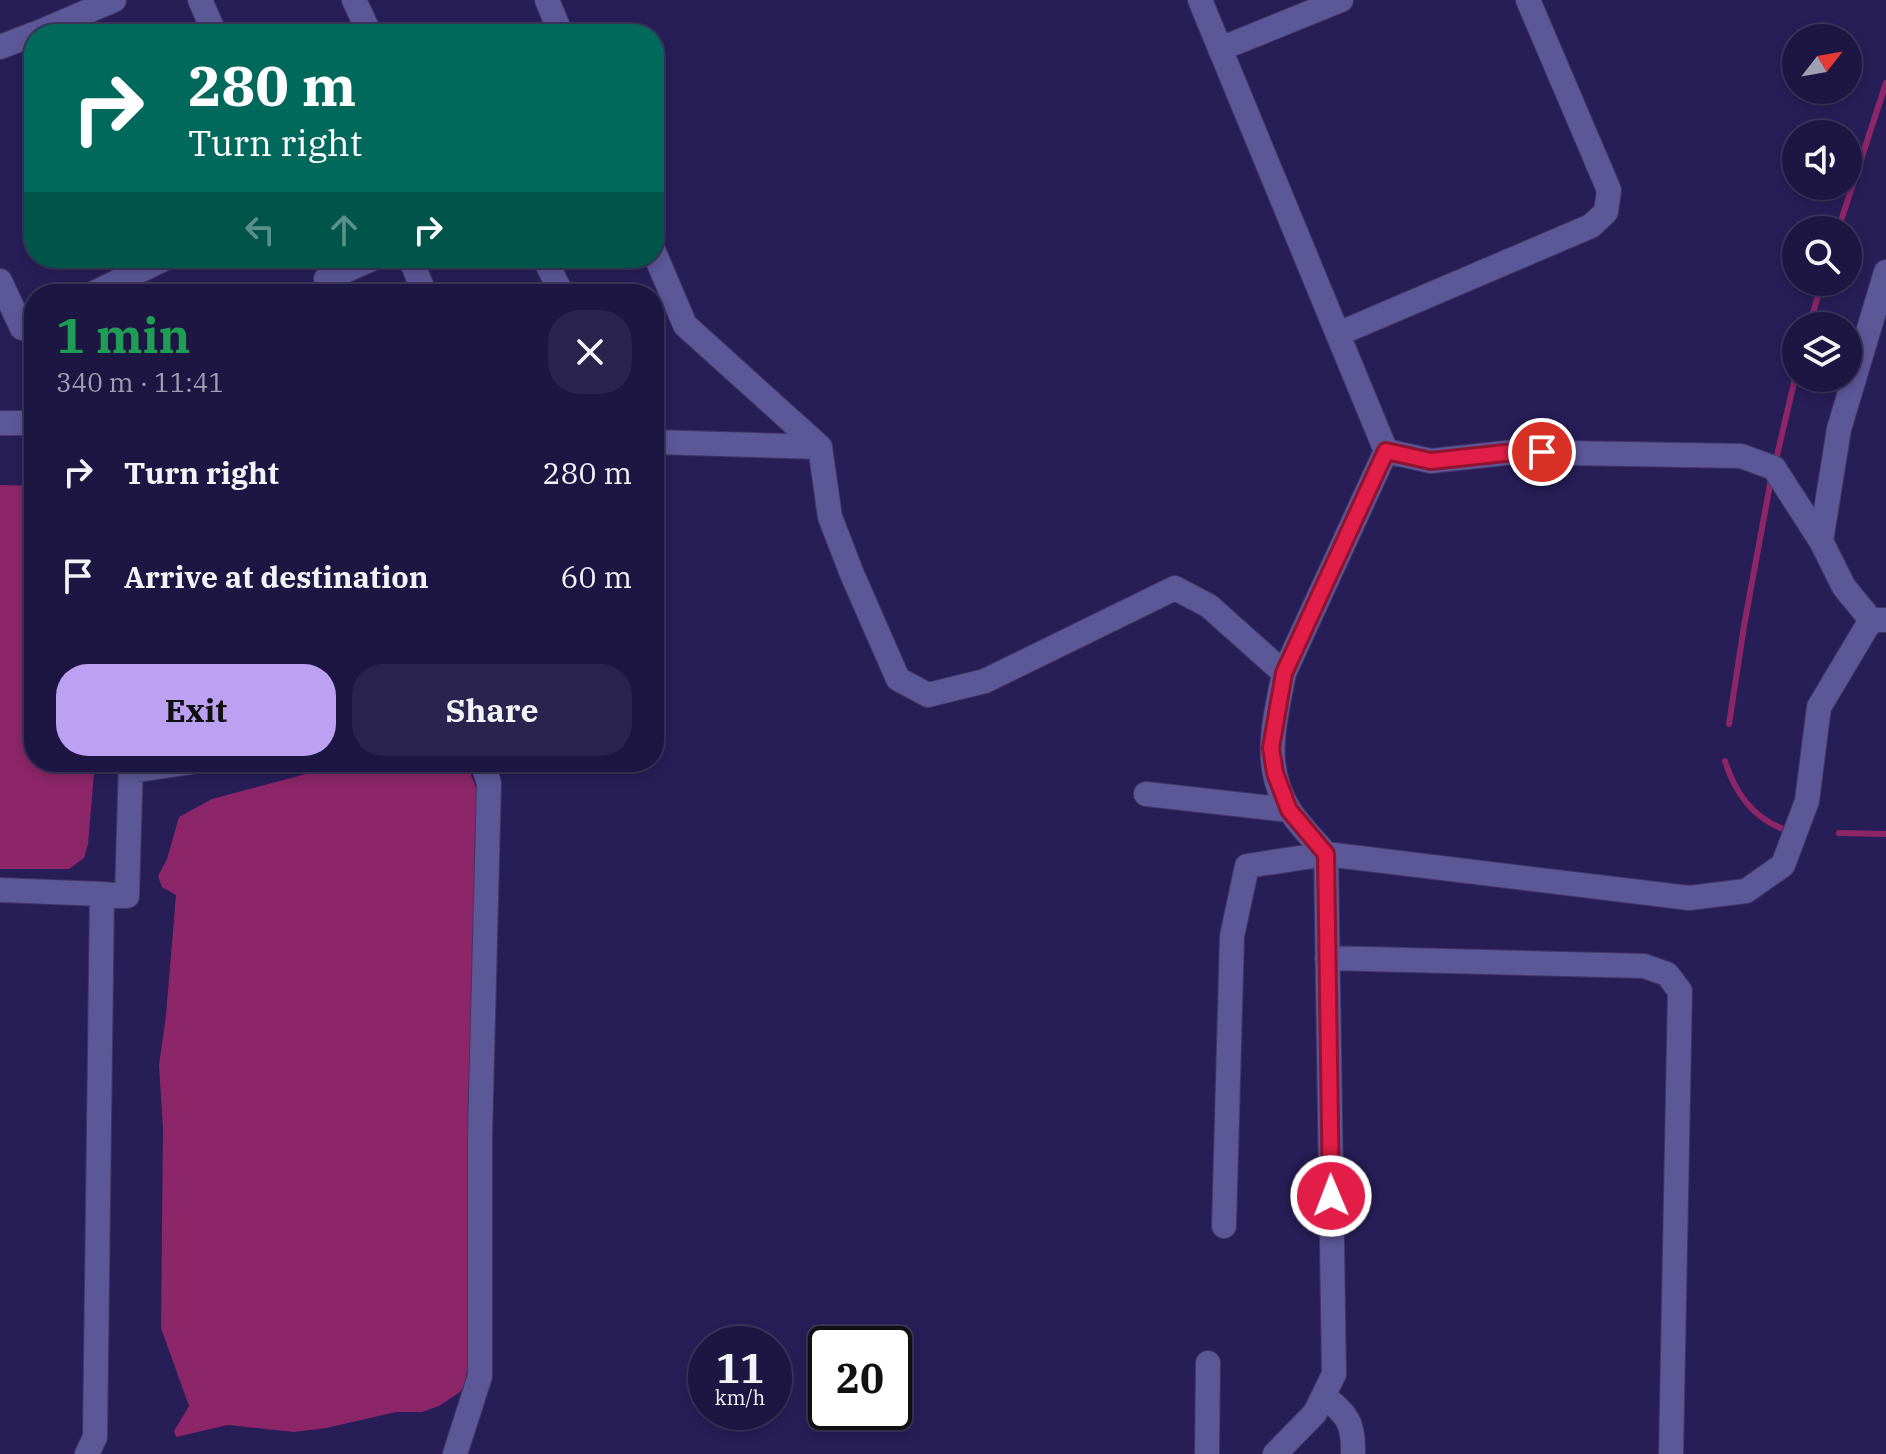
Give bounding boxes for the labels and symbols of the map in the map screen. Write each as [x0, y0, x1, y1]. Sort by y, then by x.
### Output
north arrow [1782, 24, 1862, 104]
pin [1508, 418, 1576, 486]
position arrow [1289, 1154, 1373, 1238]
speed limit sign: 20 [808, 1326, 912, 1430]

